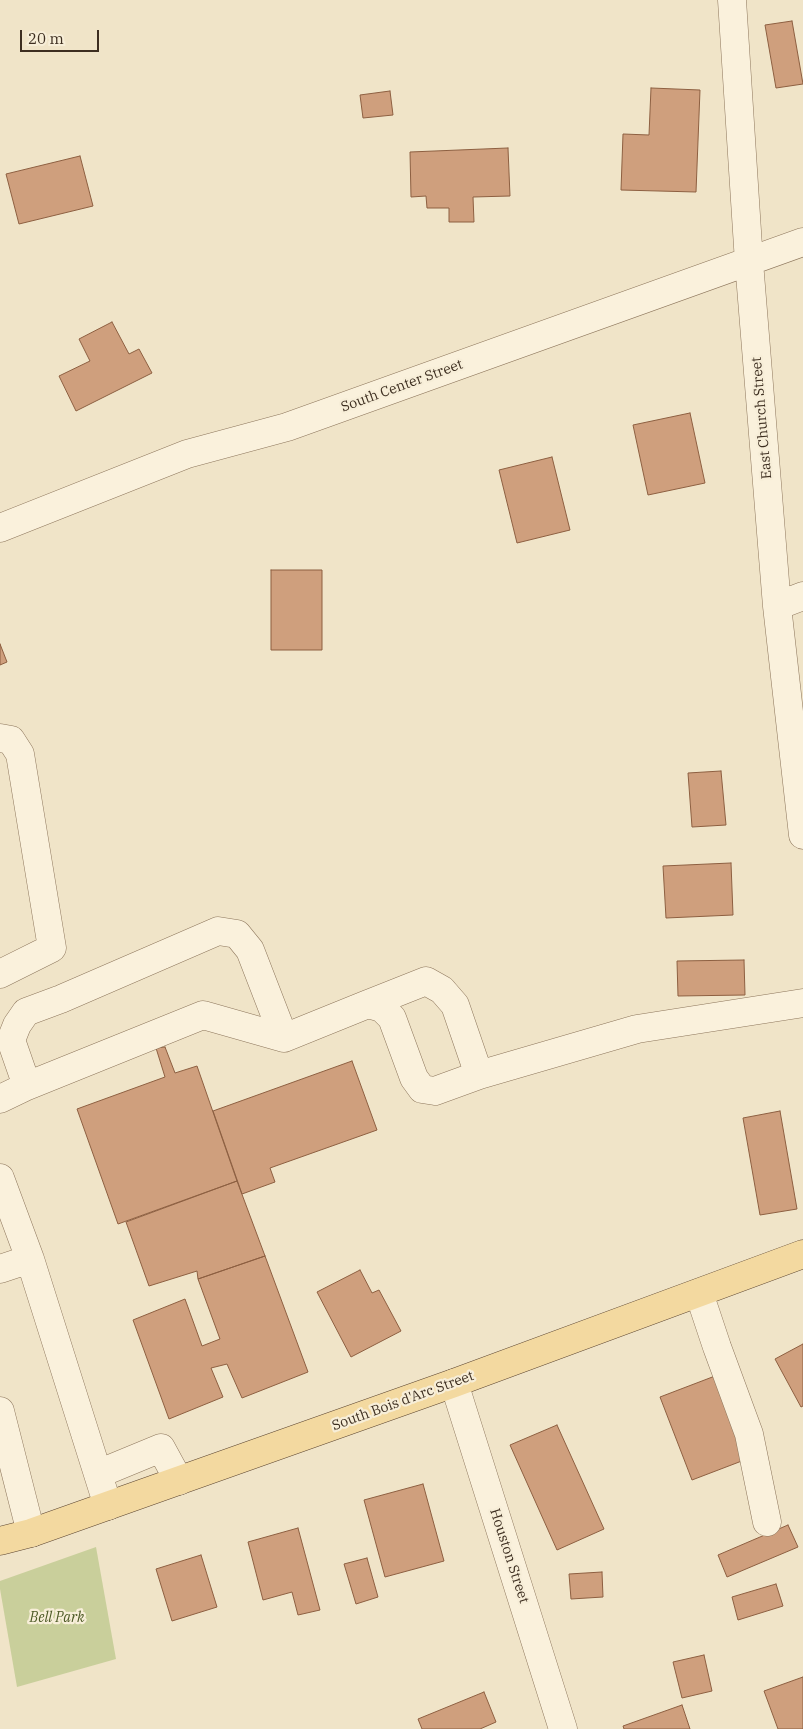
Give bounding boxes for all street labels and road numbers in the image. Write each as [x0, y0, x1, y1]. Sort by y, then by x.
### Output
street label: South Center Street [339, 356, 465, 416]
street label: East Church Street [748, 356, 776, 480]
street label: South Bois d'Arc Street [330, 1368, 476, 1434]
street label: Houston Street [486, 1506, 532, 1606]

